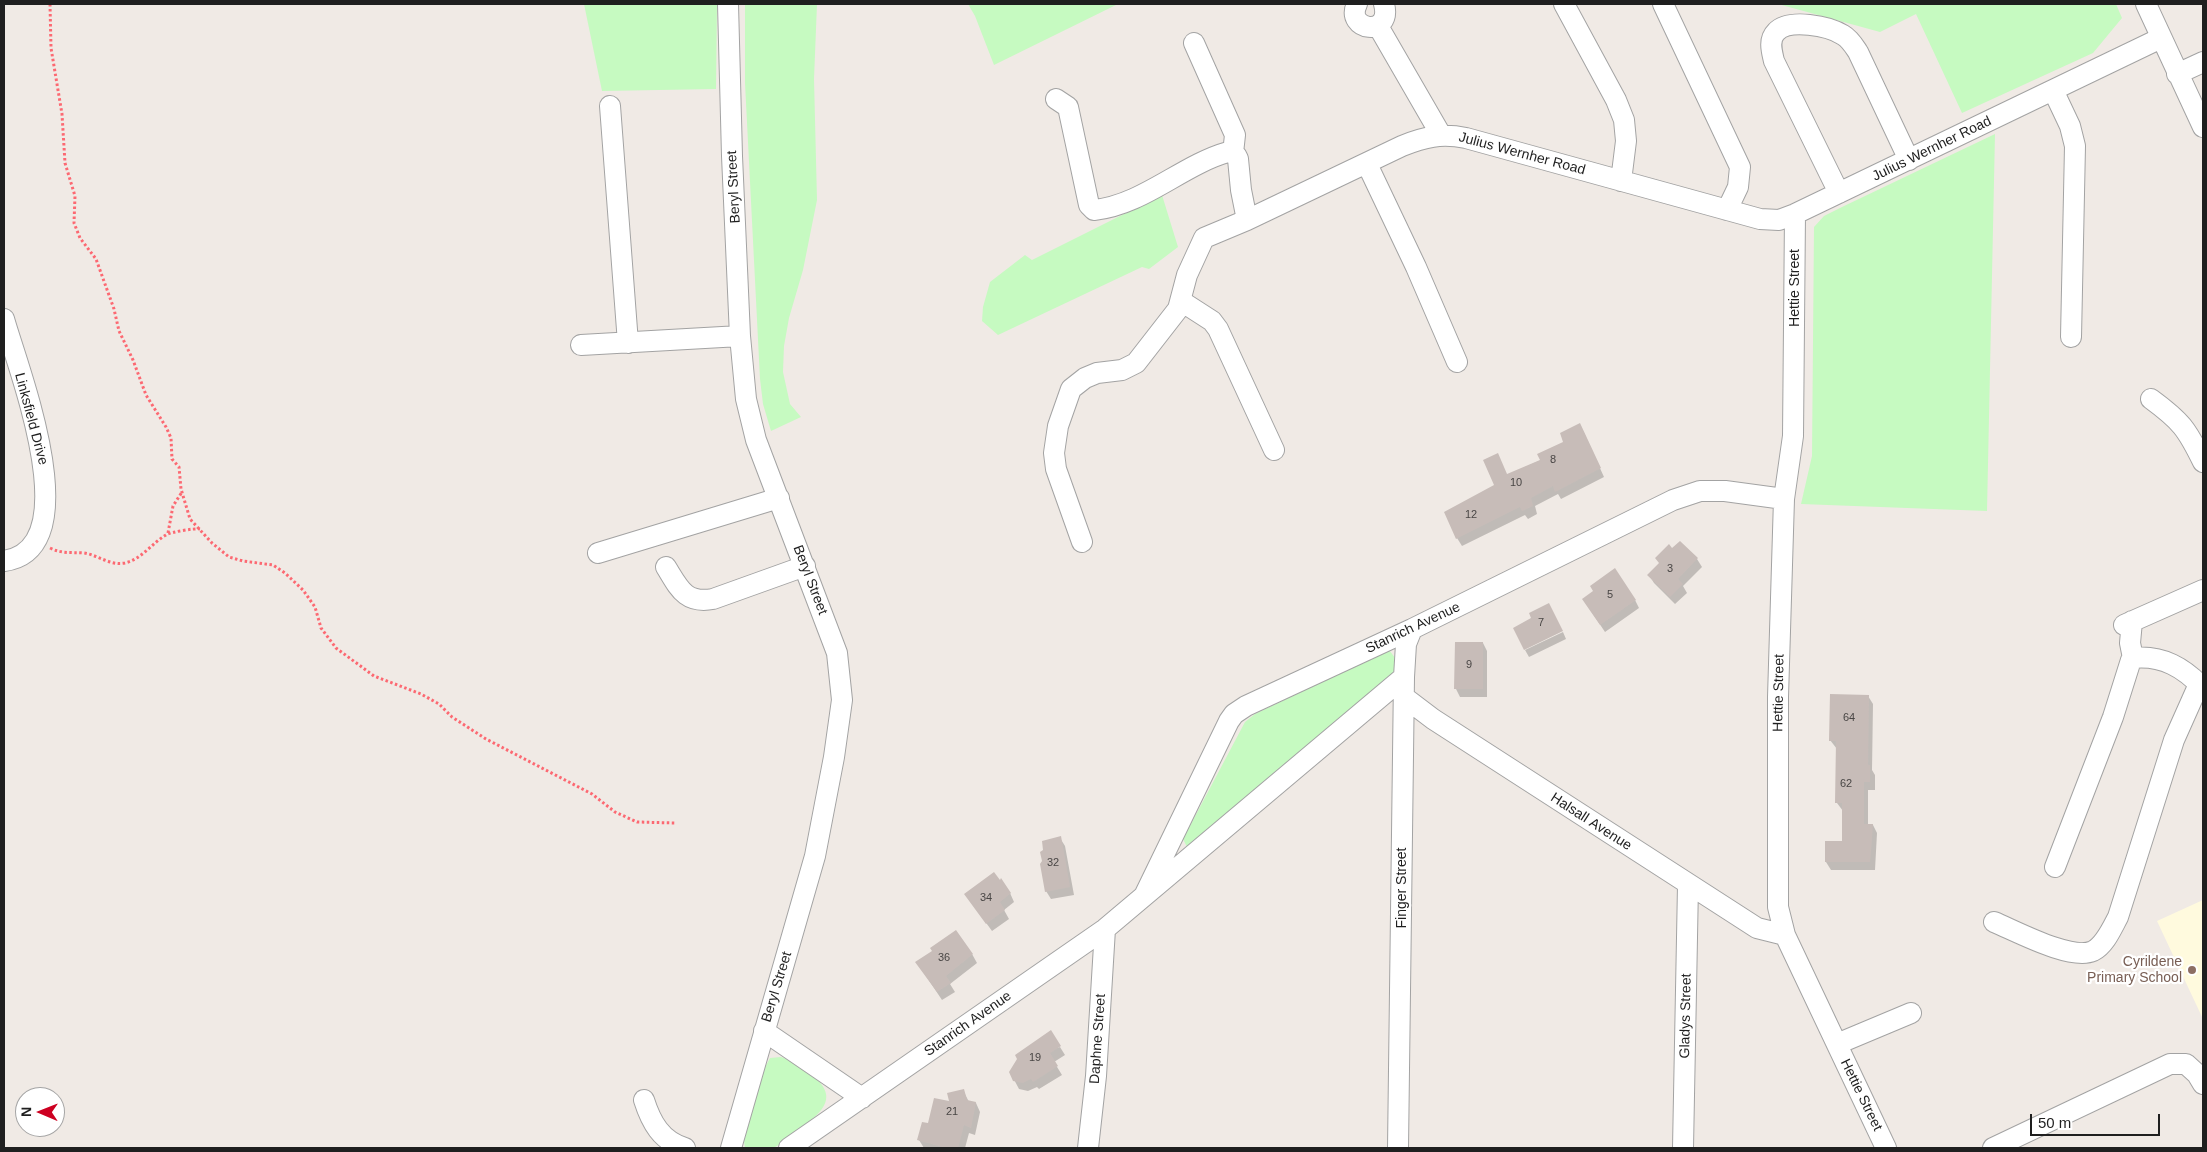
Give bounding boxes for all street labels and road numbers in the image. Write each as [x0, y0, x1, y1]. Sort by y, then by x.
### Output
street label: Julius Wernher Road [1870, 113, 1994, 185]
street label: Julius Wernher Road [1457, 129, 1587, 179]
street label: Beryl Street [724, 150, 744, 224]
street label: Hettie Street [1787, 249, 1803, 327]
street label: Linksfield Drive [11, 371, 51, 467]
street label: Beryl Street [789, 543, 831, 617]
street label: Stanrich Avenue [1363, 599, 1463, 657]
street label: Hettie Street [1770, 654, 1788, 732]
street label: Halsall Avenue [1547, 790, 1635, 854]
street label: Finger Street [1394, 848, 1410, 928]
street label: Beryl Street [758, 950, 796, 1024]
street label: Gladys Street [1677, 973, 1695, 1059]
street label: Stanrich Avenue [921, 988, 1015, 1060]
street label: Daphne Street [1086, 993, 1110, 1085]
street label: Hettie Street [1836, 1056, 1886, 1134]

